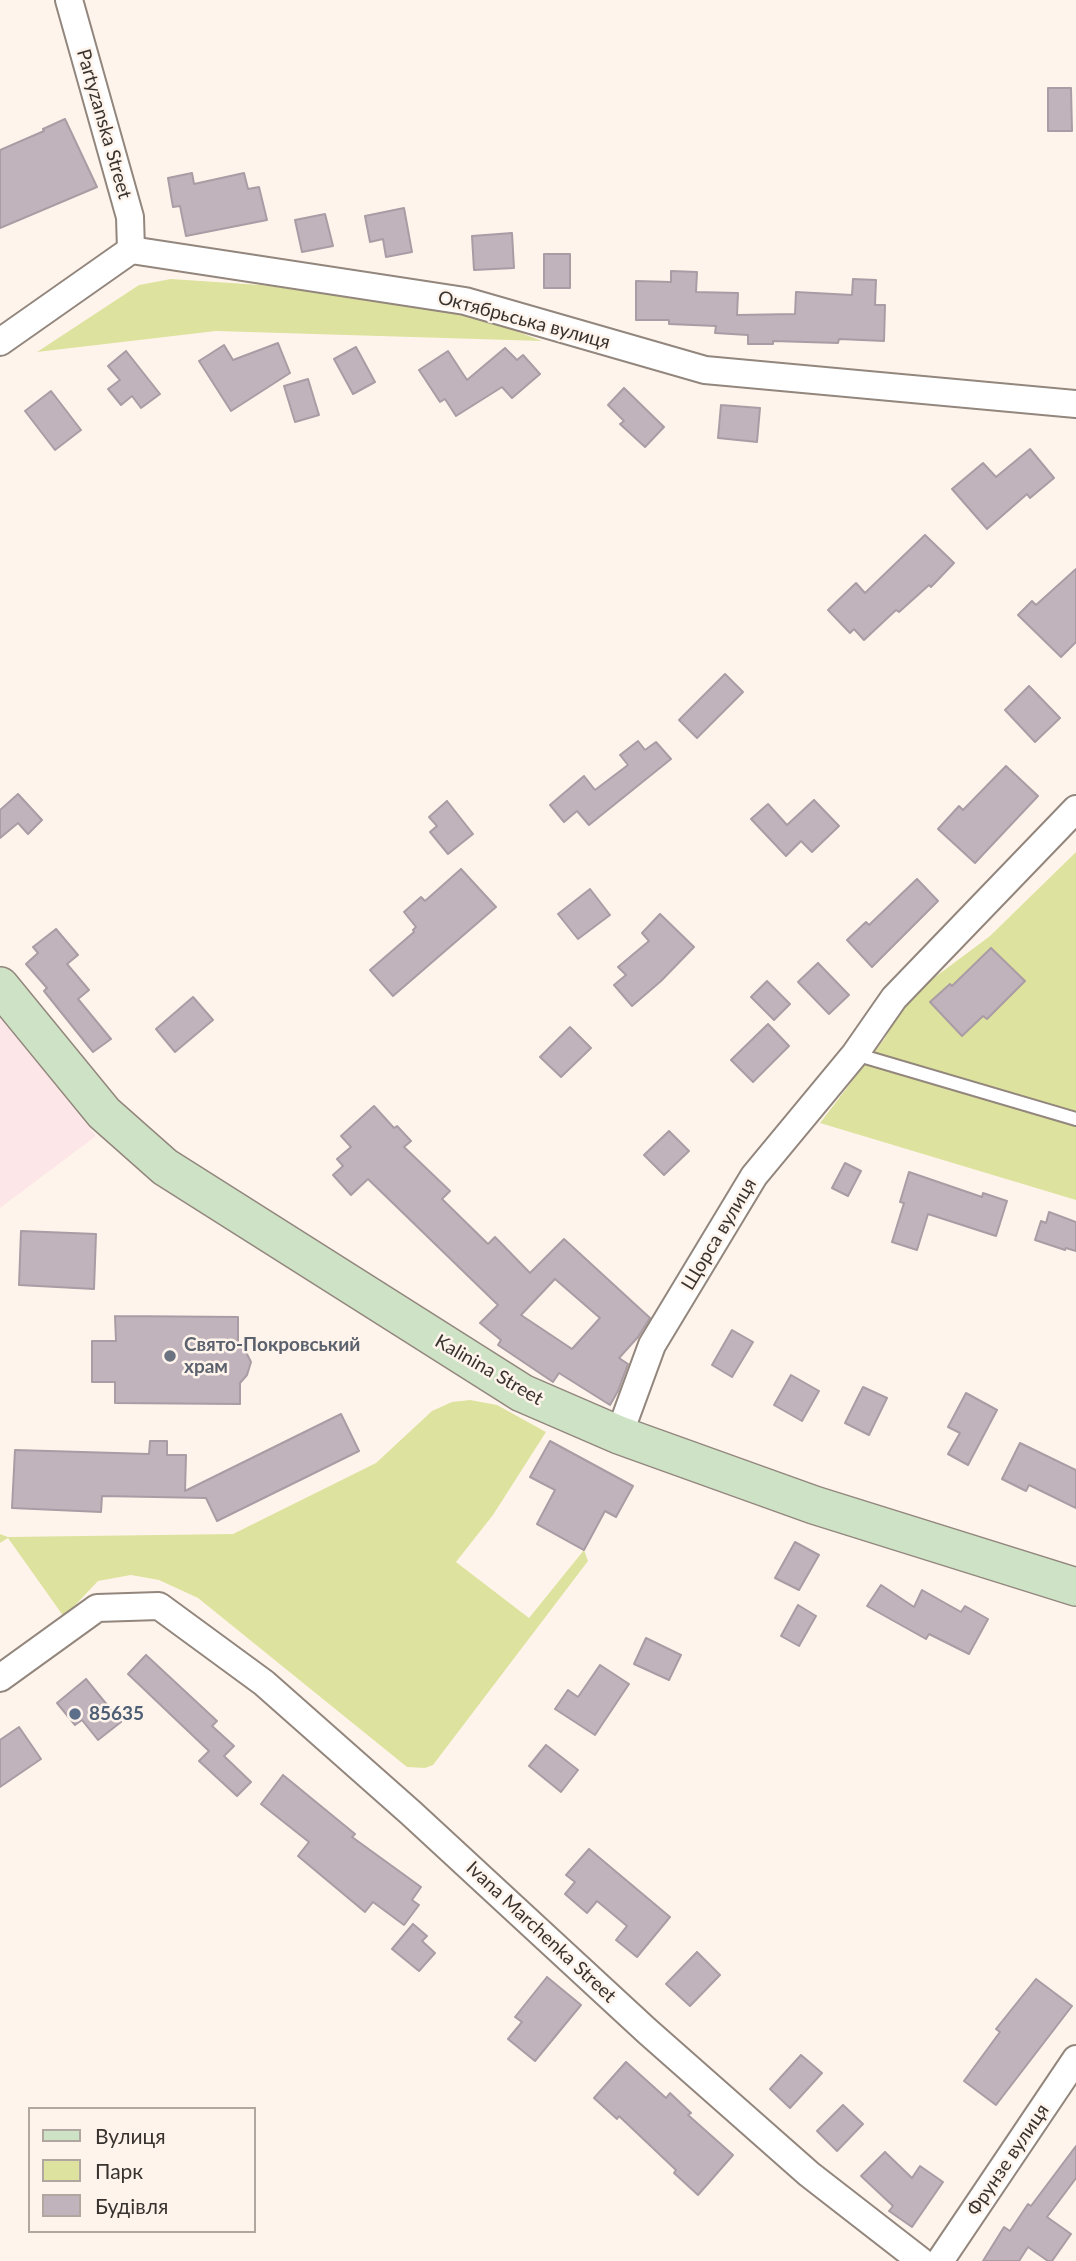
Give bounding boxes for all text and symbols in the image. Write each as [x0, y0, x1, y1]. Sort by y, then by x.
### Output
street label: Partyzanska Street [72, 46, 136, 202]
street label: Октябрьська вулиця [435, 286, 613, 354]
street label: Щорса вулиця [677, 1174, 761, 1294]
street label: Kalinina Street [431, 1330, 547, 1410]
place label: Свято-Покровський храм [184, 1334, 360, 1378]
marker: Свято-Покровський храм [162, 1348, 178, 1364]
place label: 85635 [89, 1703, 144, 1725]
marker: 85635 [67, 1706, 83, 1722]
street label: Ivana Marchenka Street [461, 1857, 621, 2007]
street label: Фрунзе вулиця [962, 2100, 1054, 2220]
legend [28, 2107, 256, 2233]
text: Вулиця [95, 2123, 166, 2148]
text: Парк [95, 2158, 143, 2183]
text: Будівля [95, 2193, 168, 2218]

